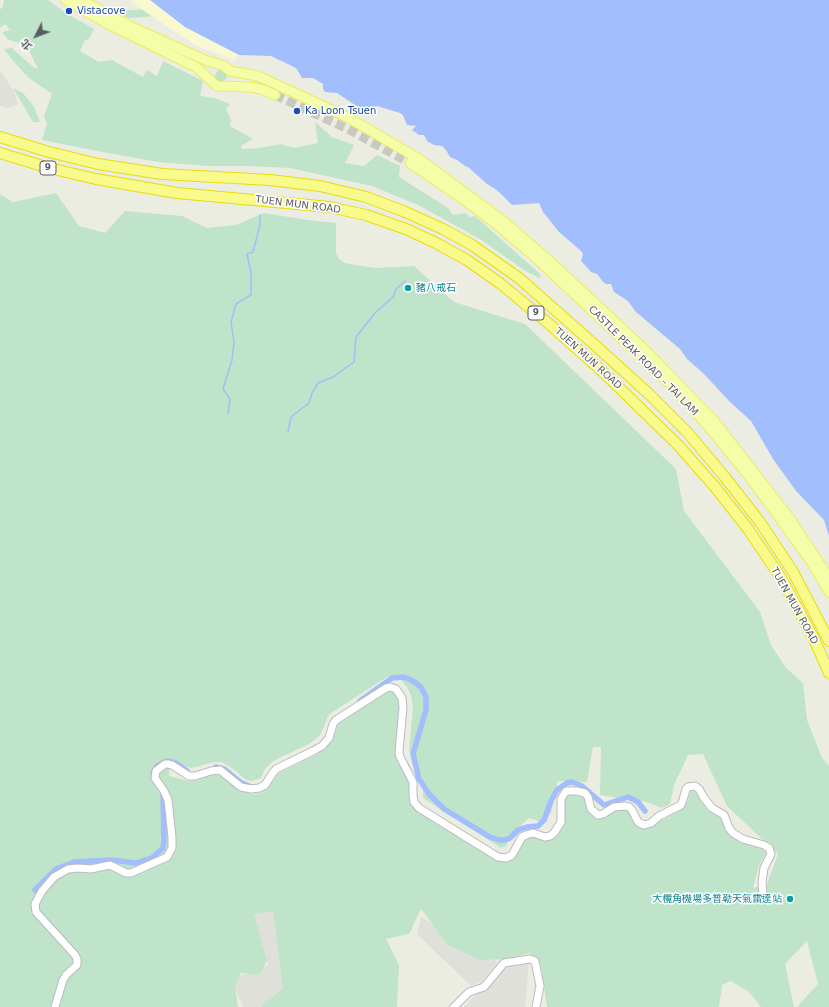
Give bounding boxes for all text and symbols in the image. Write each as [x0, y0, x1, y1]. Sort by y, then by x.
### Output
place label: Vistacove [77, 5, 125, 17]
marker: Vistacove [64, 6, 74, 16]
north arrow [16, 16, 56, 56]
text: 北 [18, 36, 35, 53]
place label: Ka Loon Tsuen [305, 105, 376, 117]
marker: Ka Loon Tsuen [292, 106, 302, 116]
road number: 9 [40, 161, 56, 175]
street label: TUEN MUN ROAD [254, 194, 342, 216]
place label: 豬八戒石 [416, 282, 456, 294]
marker: 豬八戒石 [403, 283, 413, 293]
street label: CASTLE PEAK ROAD – TAI LAM [586, 304, 700, 418]
road number: 9 [528, 306, 544, 320]
street label: TUEN MUN ROAD [552, 326, 624, 392]
street label: TUEN MUN ROAD [768, 565, 820, 647]
place label: 大欖角機場多普勒天氣雷達站 [652, 893, 782, 905]
marker: 大欖角機場多普勒天氣雷達站 [785, 894, 795, 904]

